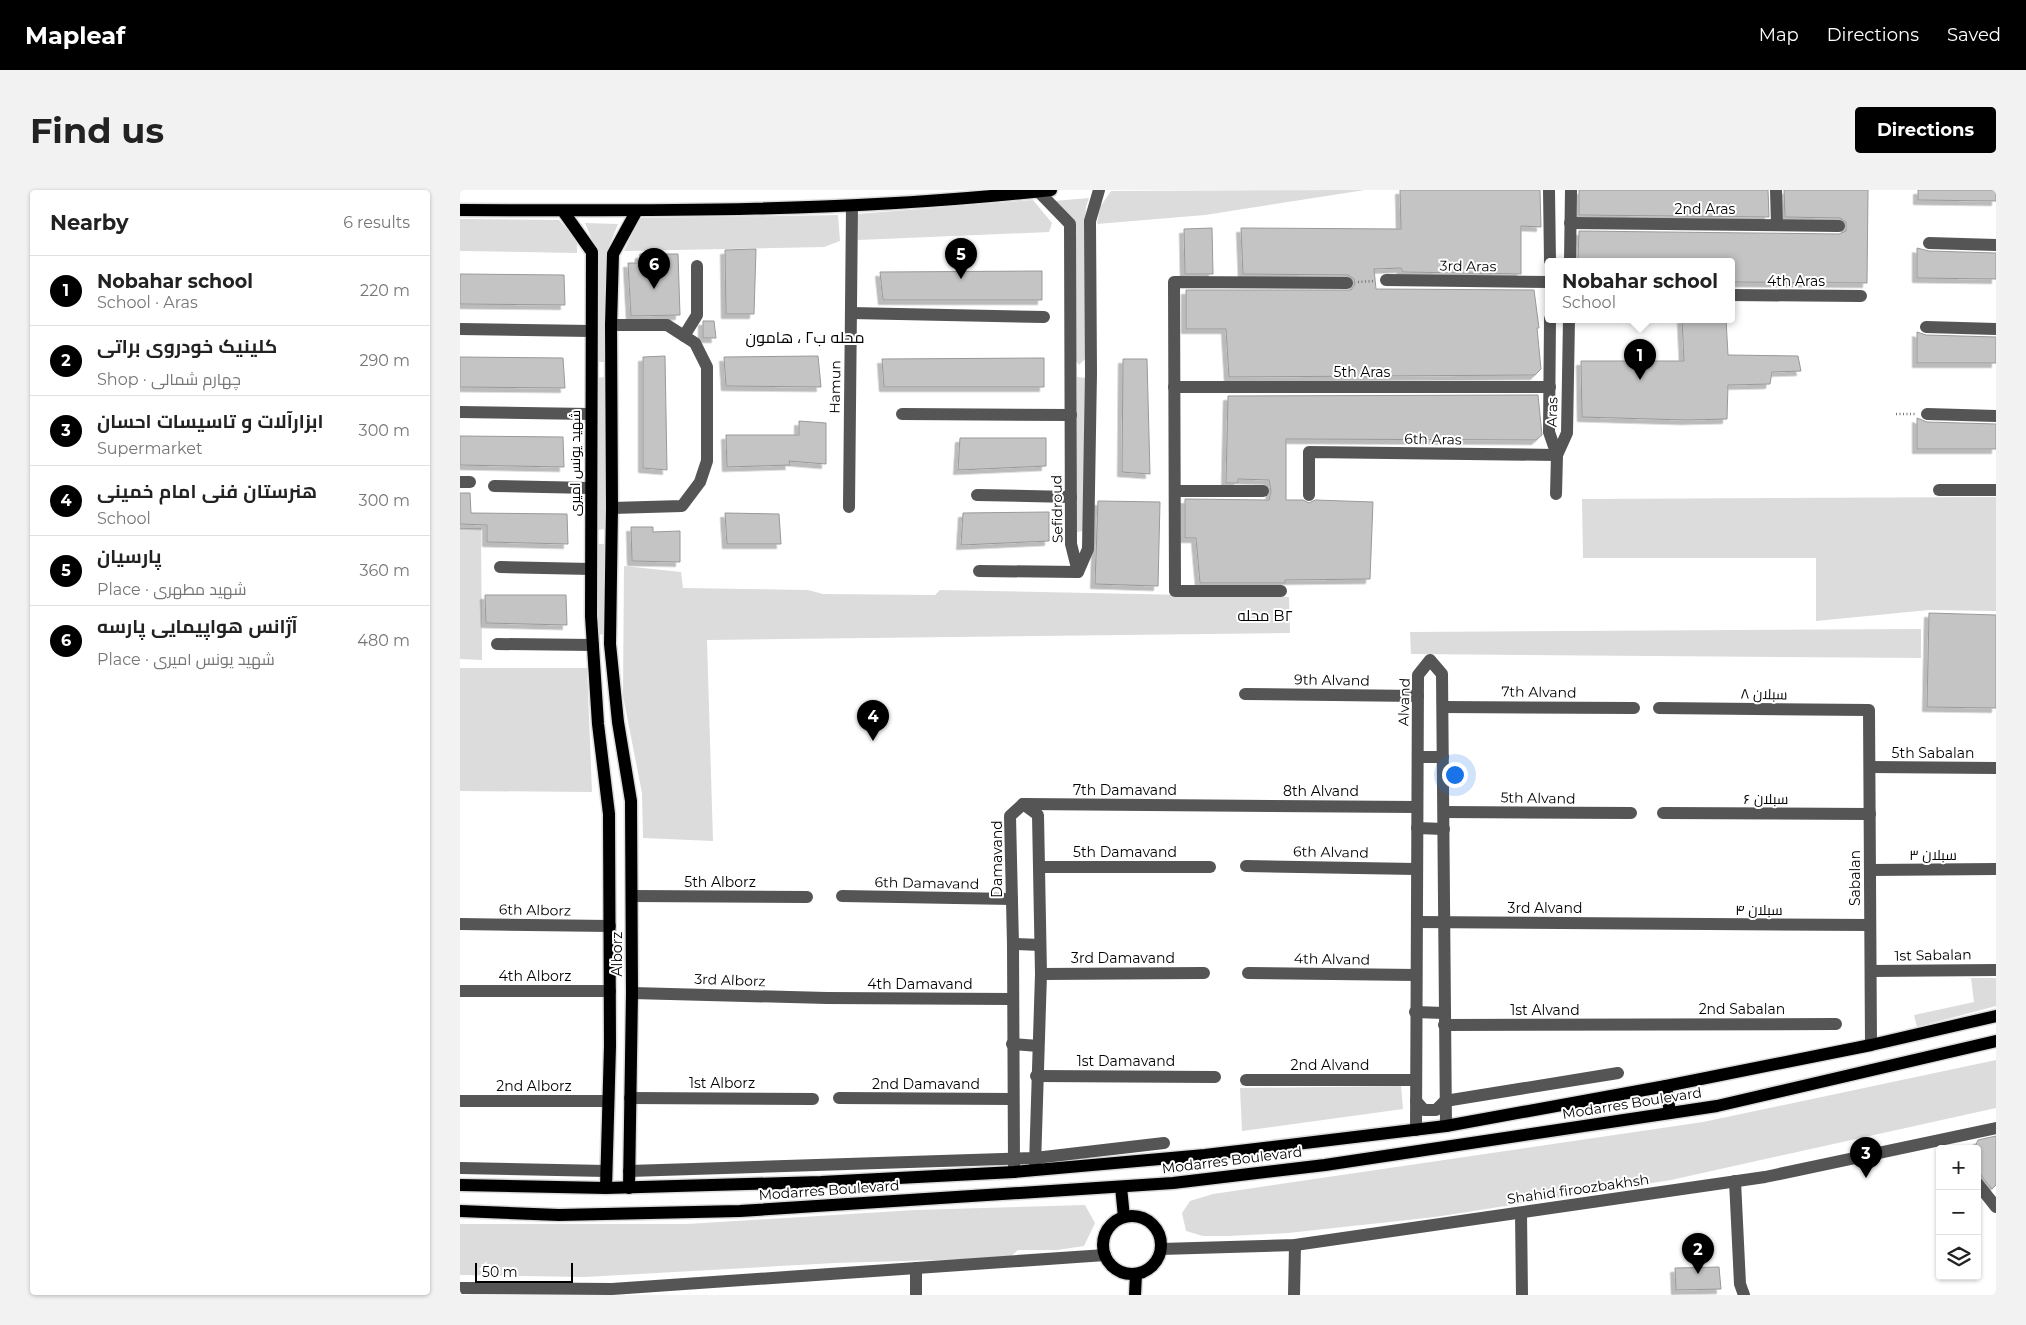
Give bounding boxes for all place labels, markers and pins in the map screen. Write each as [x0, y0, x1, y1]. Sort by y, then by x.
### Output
pin: 5 [945, 238, 977, 279]
pin: 6 [638, 248, 670, 289]
pin: 1 [1624, 339, 1656, 380]
pin: 4 [857, 700, 889, 741]
pin: 3 [1850, 1137, 1882, 1178]
pin: 2 [1682, 1233, 1714, 1274]

